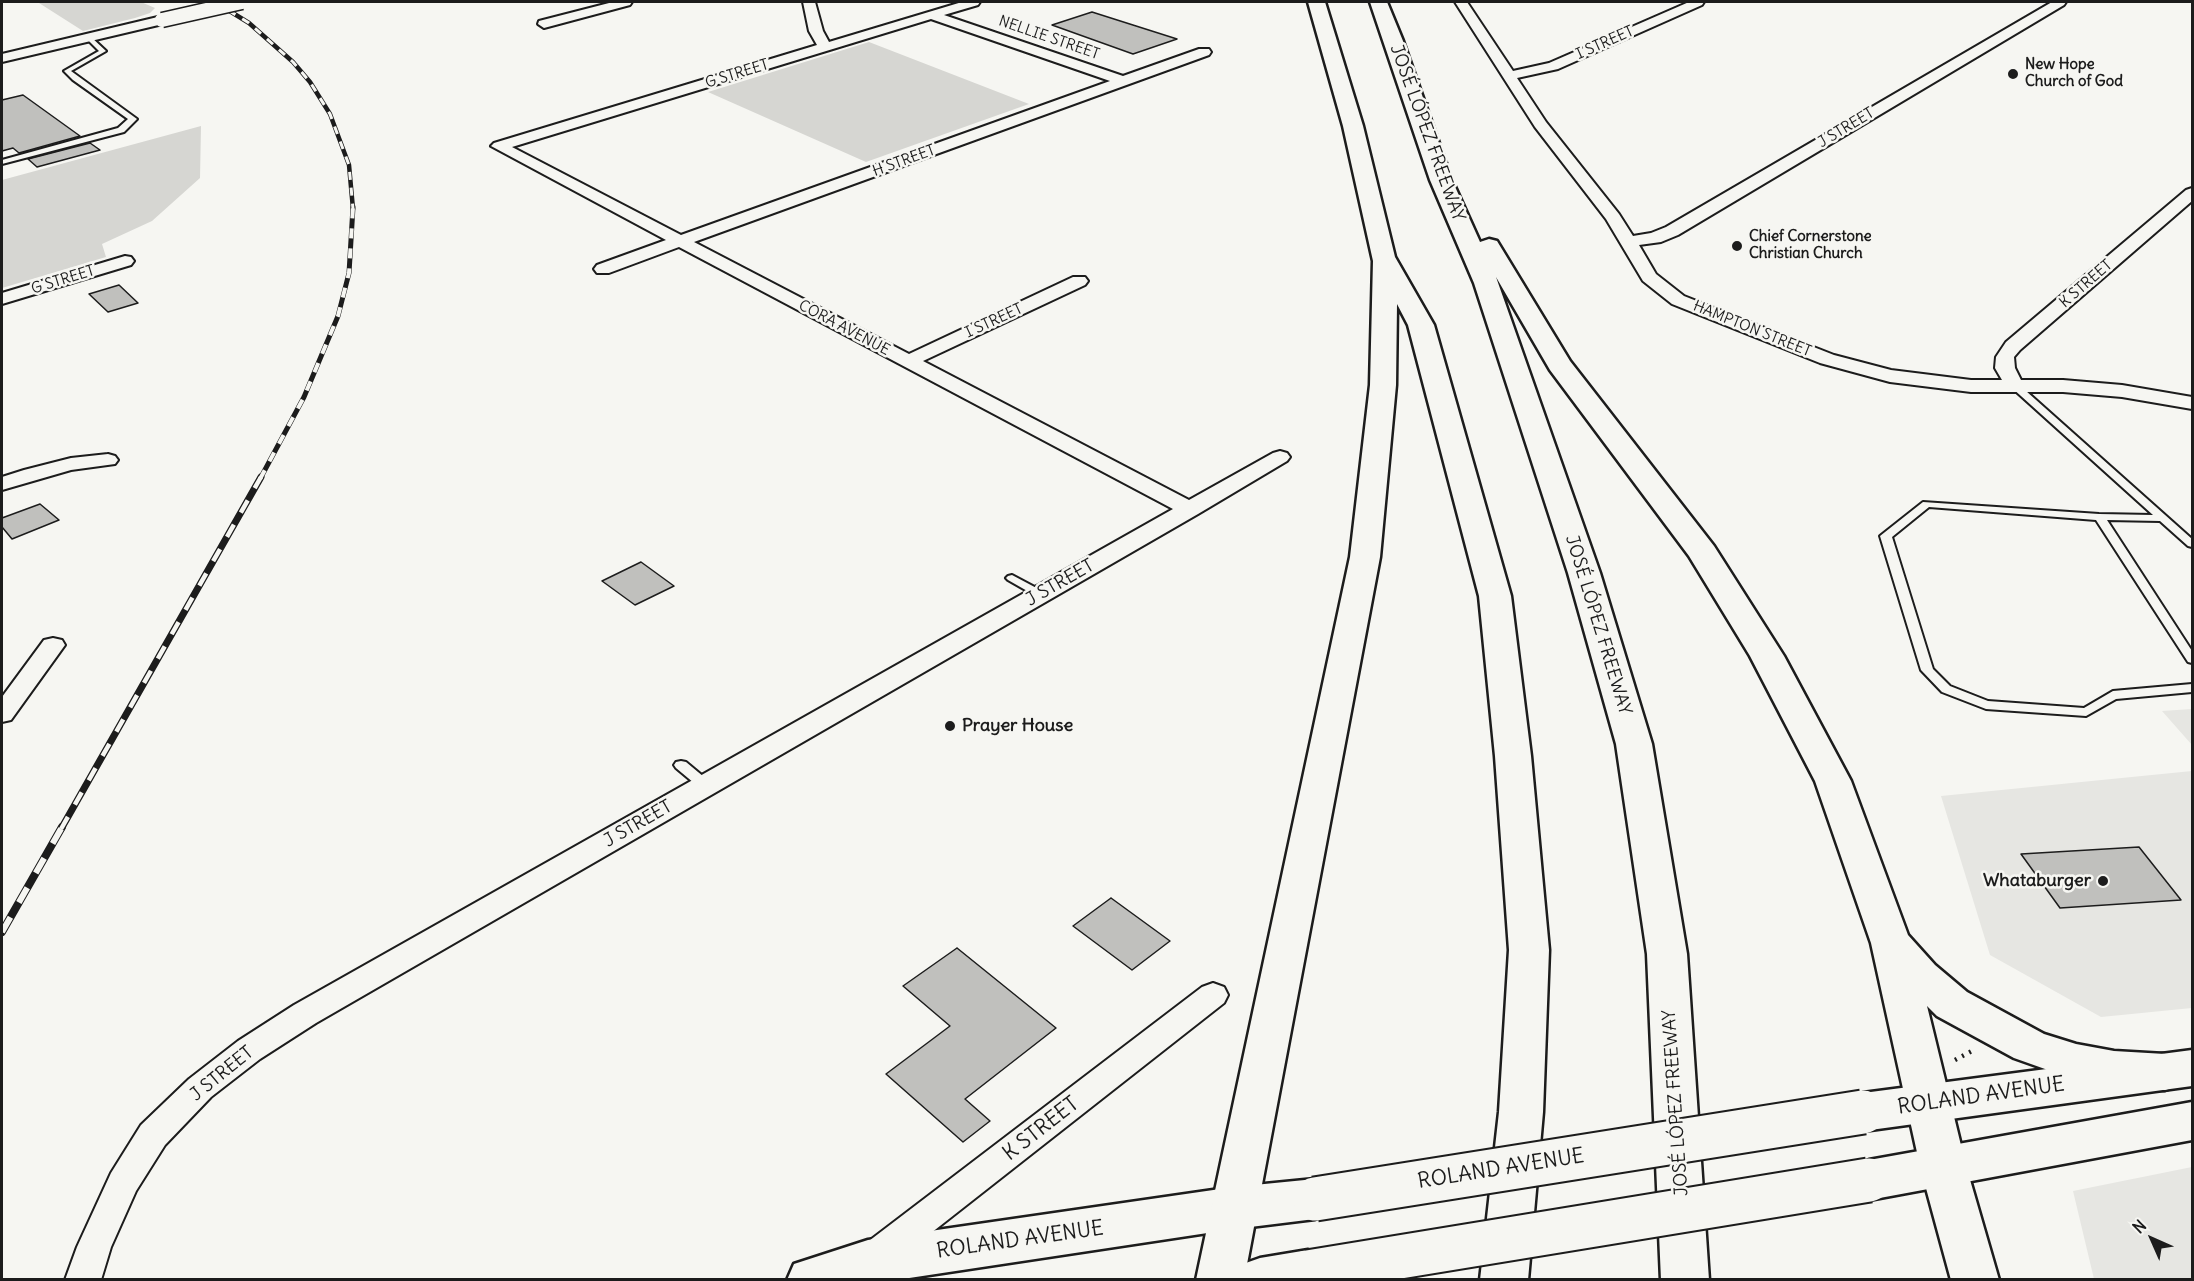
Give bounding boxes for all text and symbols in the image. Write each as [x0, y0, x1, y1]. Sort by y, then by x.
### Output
street label: NELLIE STREET [996, 12, 1102, 64]
street label: I STREET [1573, 22, 1637, 64]
street label: JOSÉ LÓPEZ FREEWAY [1385, 42, 1469, 224]
street label: G STREET [703, 56, 771, 92]
place label: New Hope Church of God [2025, 56, 2123, 91]
marker: New Hope Church of God [2006, 67, 2020, 81]
street label: J STREET [1815, 104, 1877, 152]
street label: H STREET [870, 141, 938, 181]
place label: Chief Cornerstone Christian Church [1749, 228, 1872, 263]
marker: Chief Cornerstone Christian Church [1730, 239, 1744, 253]
street label: K STREET [2056, 256, 2116, 312]
street label: G STREET [29, 262, 97, 298]
street label: CORA AVENUE [795, 296, 893, 360]
street label: HAMPTON STREET [1690, 297, 1814, 361]
street label: I STREET [962, 300, 1026, 342]
street label: JOSÉ LÓPEZ FREEWAY [1560, 533, 1636, 717]
street label: J STREET [1022, 555, 1098, 611]
place label: Prayer House [962, 715, 1073, 737]
marker: Prayer House [943, 719, 957, 733]
street label: J STREET [600, 796, 676, 852]
place label: Whataburger [1983, 870, 2091, 892]
marker: Whataburger [2096, 874, 2110, 888]
street label: JOSÉ LÓPEZ FREEWAY [1659, 1009, 1693, 1197]
street label: J STREET [186, 1042, 258, 1106]
street label: ROLAND AVENUE [1896, 1072, 2066, 1120]
street label: K STREET [998, 1092, 1084, 1166]
street label: ROLAND AVENUE [1416, 1143, 1586, 1195]
north arrow [2122, 1209, 2182, 1269]
text: N [2128, 1215, 2150, 1237]
street label: ROLAND AVENUE [935, 1216, 1105, 1264]

